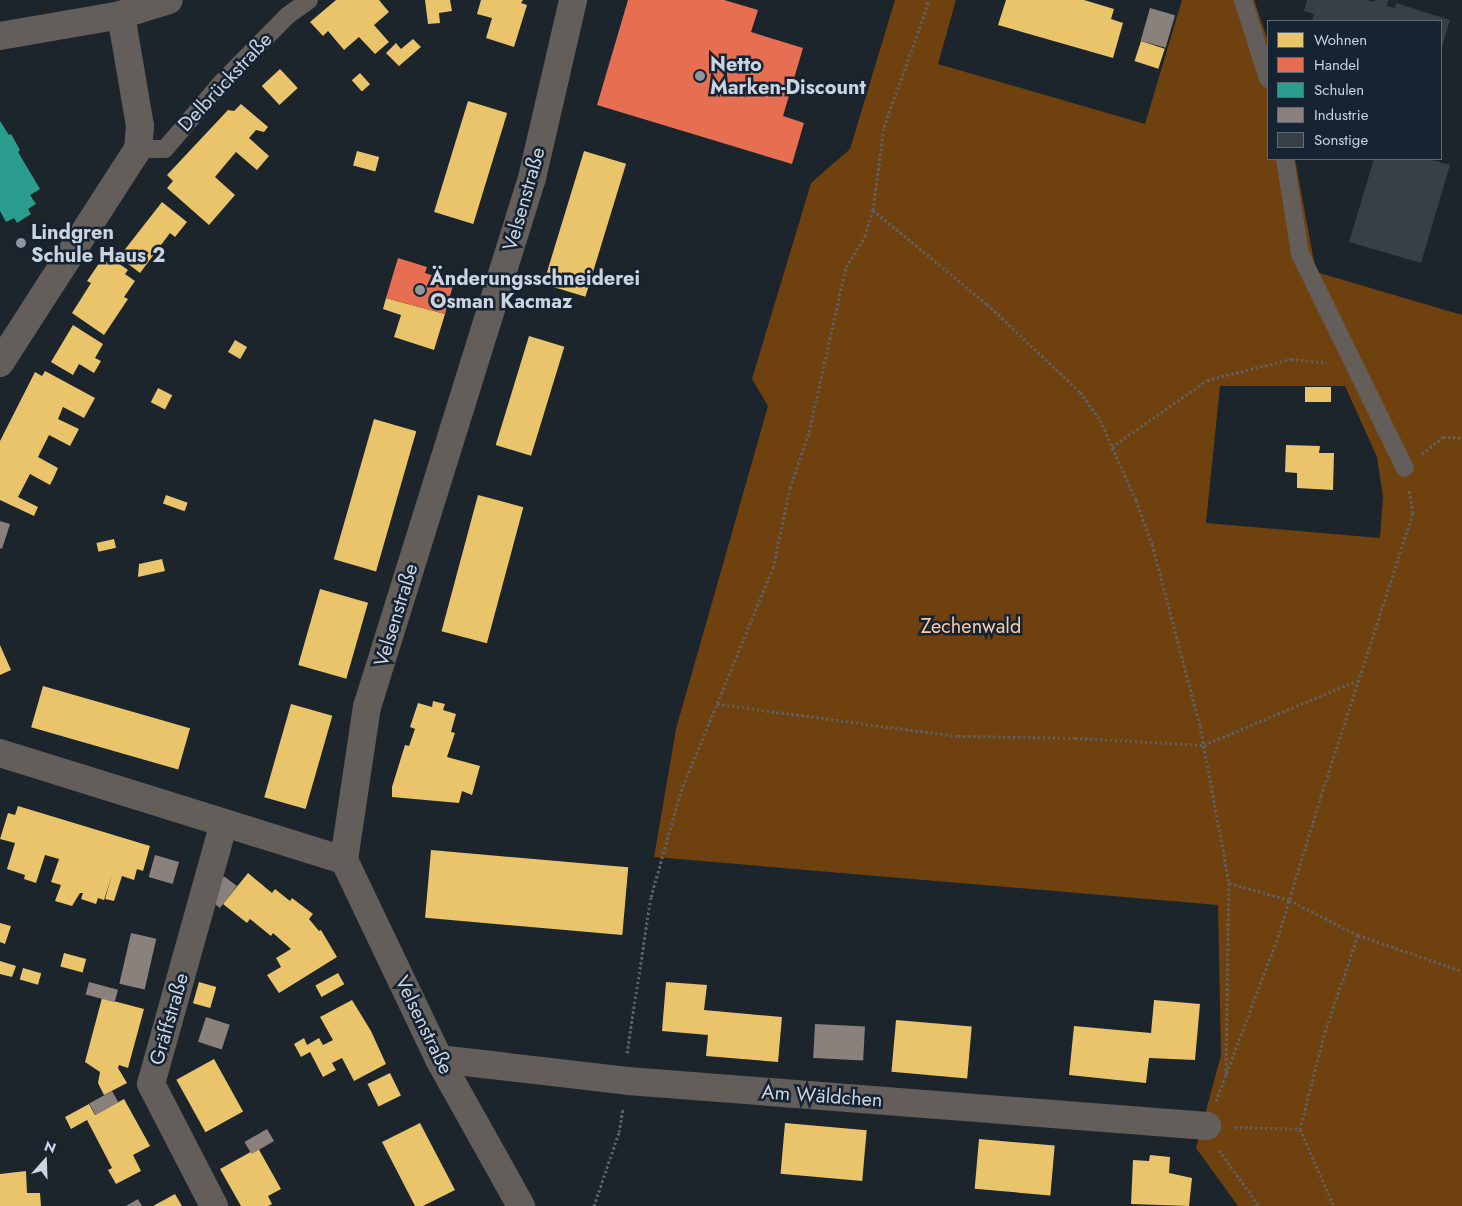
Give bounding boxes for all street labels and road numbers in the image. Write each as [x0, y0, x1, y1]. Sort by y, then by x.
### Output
street label: Delbrückstraße [173, 28, 277, 136]
street label: Velsenstraße [498, 145, 550, 253]
street label: Velsenstraße [369, 561, 423, 669]
street label: Gräffstraße [144, 970, 194, 1068]
street label: Velsenstraße [390, 972, 458, 1078]
street label: Am Wäldchen [761, 1080, 883, 1112]

